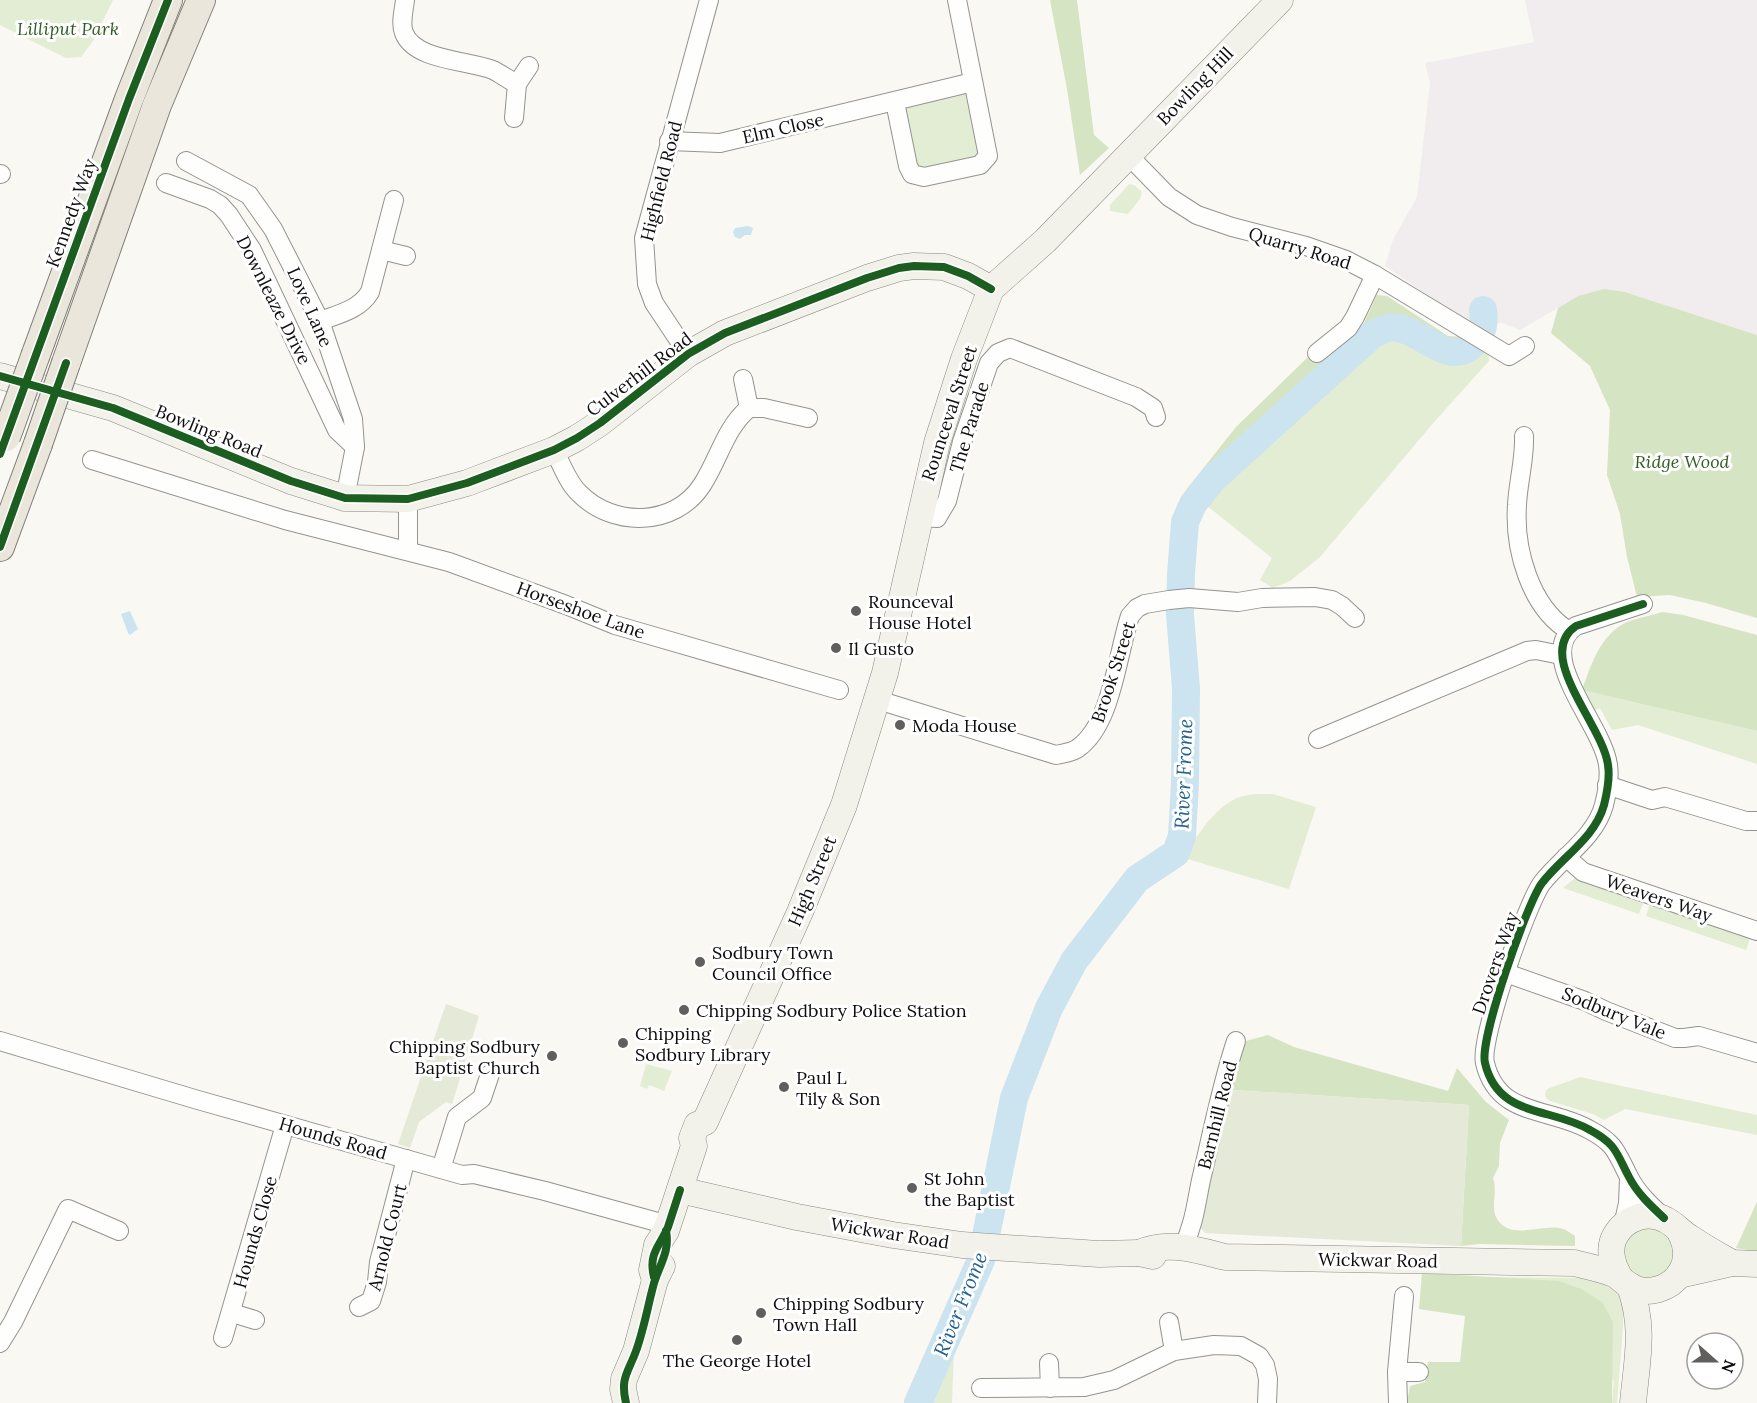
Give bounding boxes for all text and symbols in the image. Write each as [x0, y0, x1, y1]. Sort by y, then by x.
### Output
park label: Lilliput Park [17, 17, 119, 40]
street label: Bowling Hill [1152, 42, 1238, 130]
street label: Elm Close [740, 107, 826, 149]
street label: Highfield Road [635, 118, 687, 244]
street label: Kennedy Way [41, 155, 101, 271]
street label: Quarry Road [1246, 221, 1354, 275]
street label: Downleaze Drive [232, 232, 316, 369]
street label: Love Lane [282, 263, 338, 351]
street label: Culverhill Road [581, 327, 697, 421]
street label: Rounceval Street [916, 342, 982, 484]
street label: The Parade [944, 378, 994, 475]
street label: Bowling Road [152, 399, 266, 463]
park label: Ridge Wood [1634, 450, 1730, 473]
street label: Horseshoe Lane [514, 576, 649, 644]
place label: Rounceval House Hotel [868, 590, 972, 634]
marker: Rounceval House Hotel [849, 604, 863, 618]
street label: Brook Street [1086, 618, 1140, 726]
place label: Il Gusto [848, 637, 914, 660]
marker: Il Gusto [829, 641, 843, 655]
place label: Moda House [912, 714, 1017, 737]
marker: Moda House [893, 718, 907, 732]
water label: River Frome [1169, 718, 1197, 830]
street label: High Street [783, 832, 841, 930]
street label: Weavers Way [1603, 869, 1716, 927]
street label: Drovers Way [1467, 908, 1523, 1017]
place label: Sodbury Town Council Office [712, 941, 833, 985]
marker: Sodbury Town Council Office [693, 955, 707, 969]
street label: Sodbury Vale [1559, 982, 1670, 1044]
place label: Chipping Sodbury Police Station [696, 999, 967, 1022]
marker: Chipping Sodbury Police Station [677, 1003, 691, 1017]
place label: Chipping Sodbury Library [635, 1022, 771, 1066]
place label: Chipping Sodbury Baptist Church [389, 1035, 540, 1079]
marker: Chipping Sodbury Library [616, 1036, 630, 1050]
marker: Chipping Sodbury Baptist Church [545, 1049, 559, 1063]
street label: Barnhill Road [1192, 1058, 1242, 1172]
place label: Paul L Tily & Son [796, 1066, 881, 1110]
marker: Paul L Tily & Son [777, 1080, 791, 1094]
street label: Hounds Road [276, 1112, 390, 1164]
place label: St John the Baptist [924, 1167, 1015, 1211]
street label: Hounds Close [228, 1173, 282, 1291]
street label: Arnold Court [362, 1181, 411, 1294]
marker: St John the Baptist [905, 1181, 919, 1195]
street label: Wickwar Road [829, 1212, 951, 1254]
street label: Wickwar Road [1318, 1247, 1438, 1273]
water label: River Frome [928, 1248, 992, 1360]
place label: Chipping Sodbury Town Hall [773, 1292, 924, 1336]
marker: Chipping Sodbury Town Hall [754, 1306, 768, 1320]
north arrow [1685, 1331, 1745, 1391]
marker: The George Hotel [730, 1333, 744, 1347]
place label: The George Hotel [663, 1349, 811, 1372]
text: N [1717, 1357, 1741, 1376]

